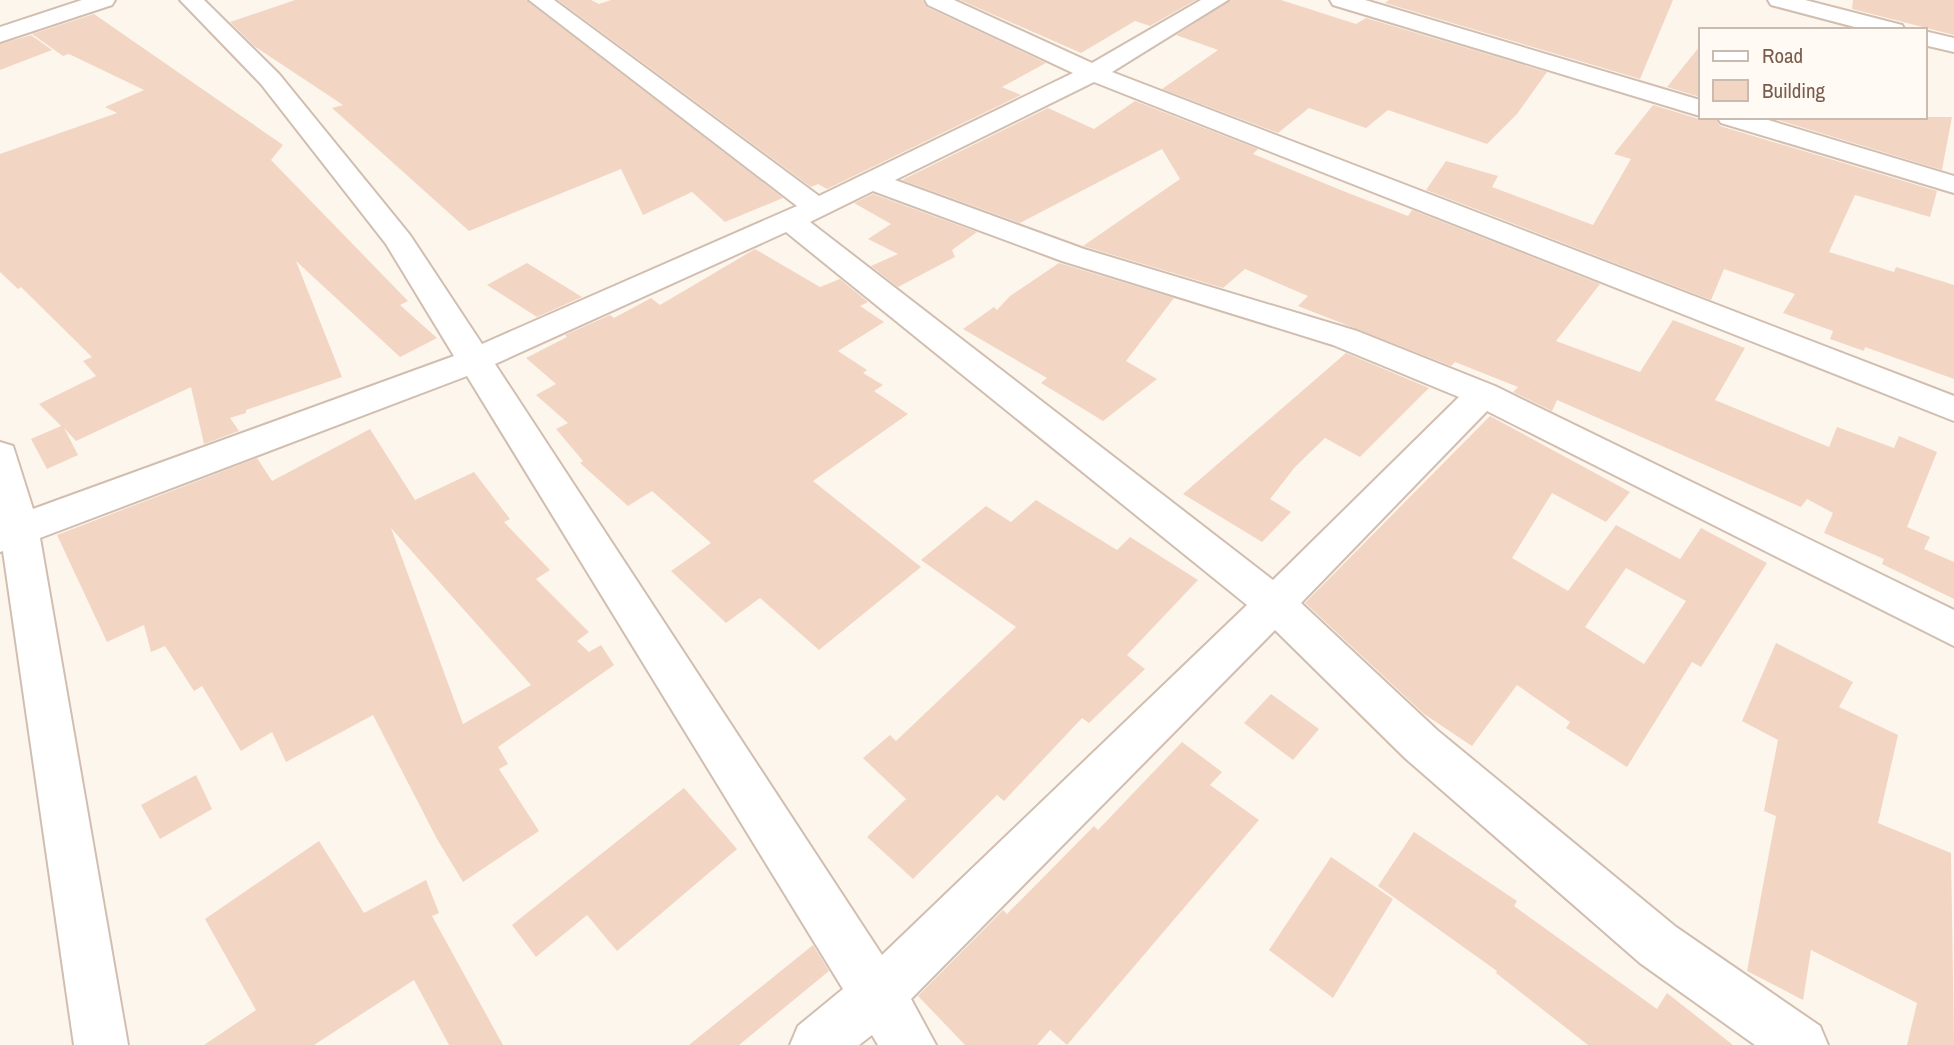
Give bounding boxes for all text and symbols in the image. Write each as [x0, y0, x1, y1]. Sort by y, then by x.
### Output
legend [1699, 28, 1926, 119]
text: Road [1762, 41, 1803, 70]
text: Building [1762, 76, 1826, 105]

